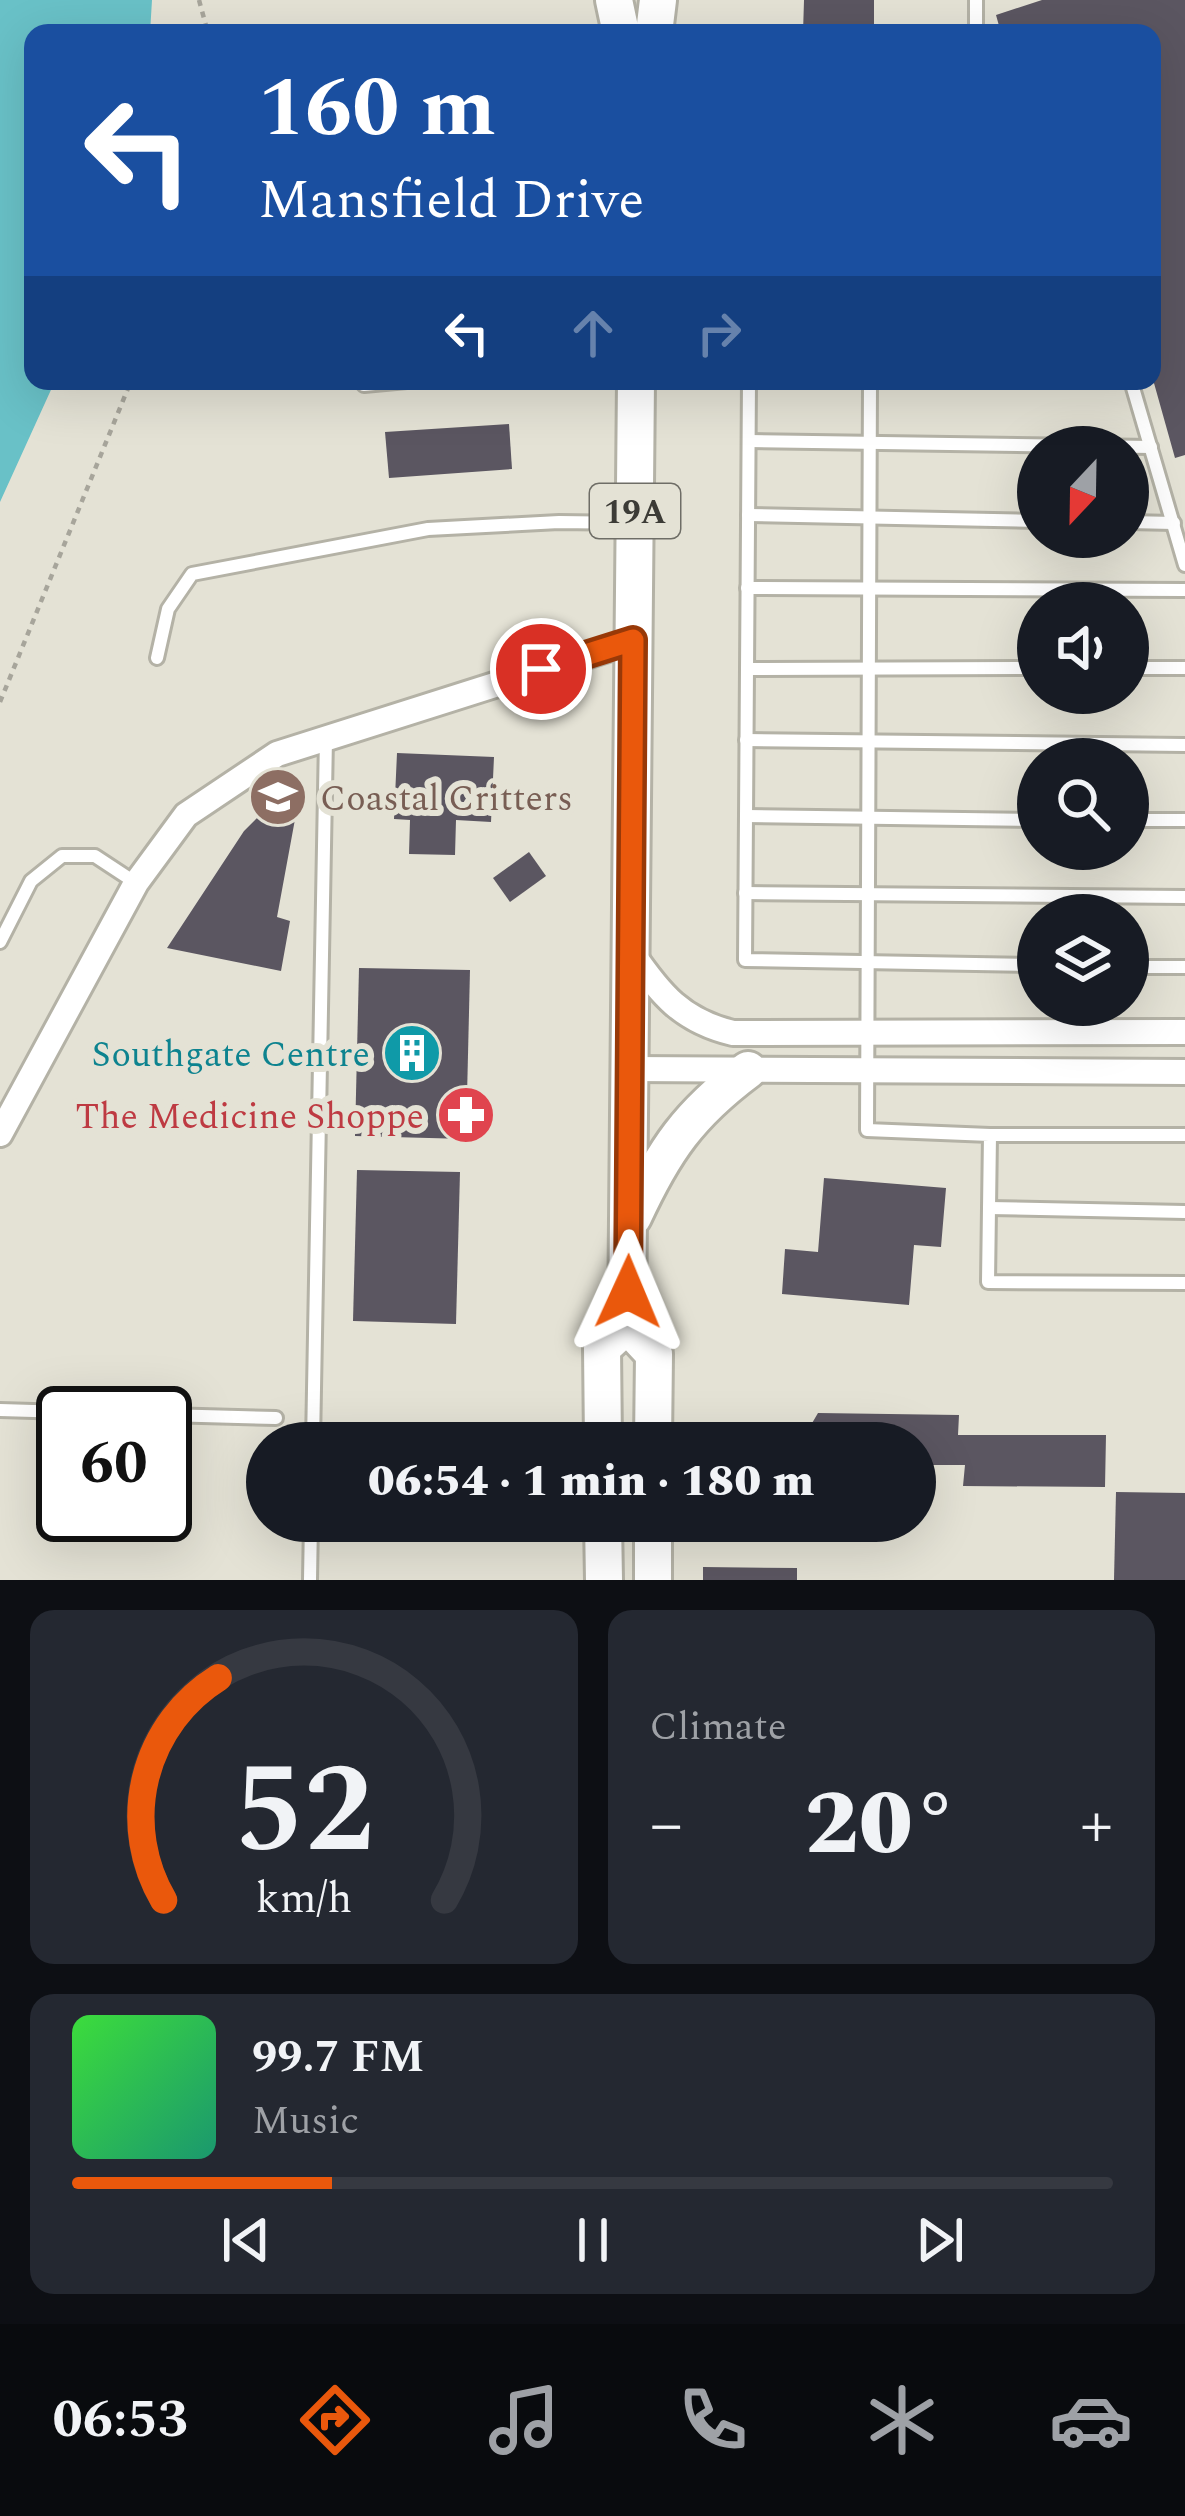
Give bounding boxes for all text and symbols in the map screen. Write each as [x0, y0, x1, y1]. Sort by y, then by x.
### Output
text: 160 m [258, 45, 496, 173]
icon: left [60, 72, 216, 228]
text: Mansfield Drive [258, 160, 644, 242]
icon: left [434, 300, 500, 366]
icon: ahead [560, 300, 626, 366]
icon: right [686, 300, 752, 366]
north arrow [1017, 426, 1149, 558]
map controls [1017, 426, 1149, 1026]
road number: 19A [590, 484, 680, 538]
button: sound [1017, 582, 1149, 714]
pin [490, 618, 592, 720]
icon: arrive [508, 636, 574, 702]
button: search [1017, 738, 1149, 870]
school or university icon: Coastal Critters [247, 766, 309, 828]
place label: Coastal Critters [320, 772, 573, 827]
button: layers [1017, 894, 1149, 1026]
building icon: Southgate Centre [381, 1022, 443, 1084]
place label: Southgate Centre [92, 1028, 370, 1083]
pharmacy icon: The Medicine Shoppe [435, 1084, 497, 1146]
place label: The Medicine Shoppe [75, 1090, 424, 1145]
position arrow [565, 1229, 691, 1355]
speed limit sign: 60 [36, 1386, 192, 1542]
text: 06:54 · 1 min · 180 m [368, 1447, 814, 1516]
text: Climate [650, 1698, 787, 1757]
text: 52 [234, 1717, 374, 1907]
text: 20° [805, 1757, 958, 1894]
text: − [650, 1775, 683, 1876]
text: + [1080, 1775, 1113, 1876]
text: km/h [255, 1867, 352, 1932]
text: 99.7 FM [252, 2023, 424, 2092]
text: Music [252, 2092, 359, 2151]
icon: previous [213, 2207, 279, 2273]
icon: pause [560, 2207, 626, 2273]
icon: next [907, 2207, 973, 2273]
icon: directions [293, 2378, 377, 2462]
icon: music [482, 2378, 566, 2462]
icon: phone [671, 2378, 755, 2462]
icon: climate [860, 2378, 944, 2462]
icon: car [1049, 2378, 1133, 2462]
text: 06:53 [52, 2379, 188, 2461]

